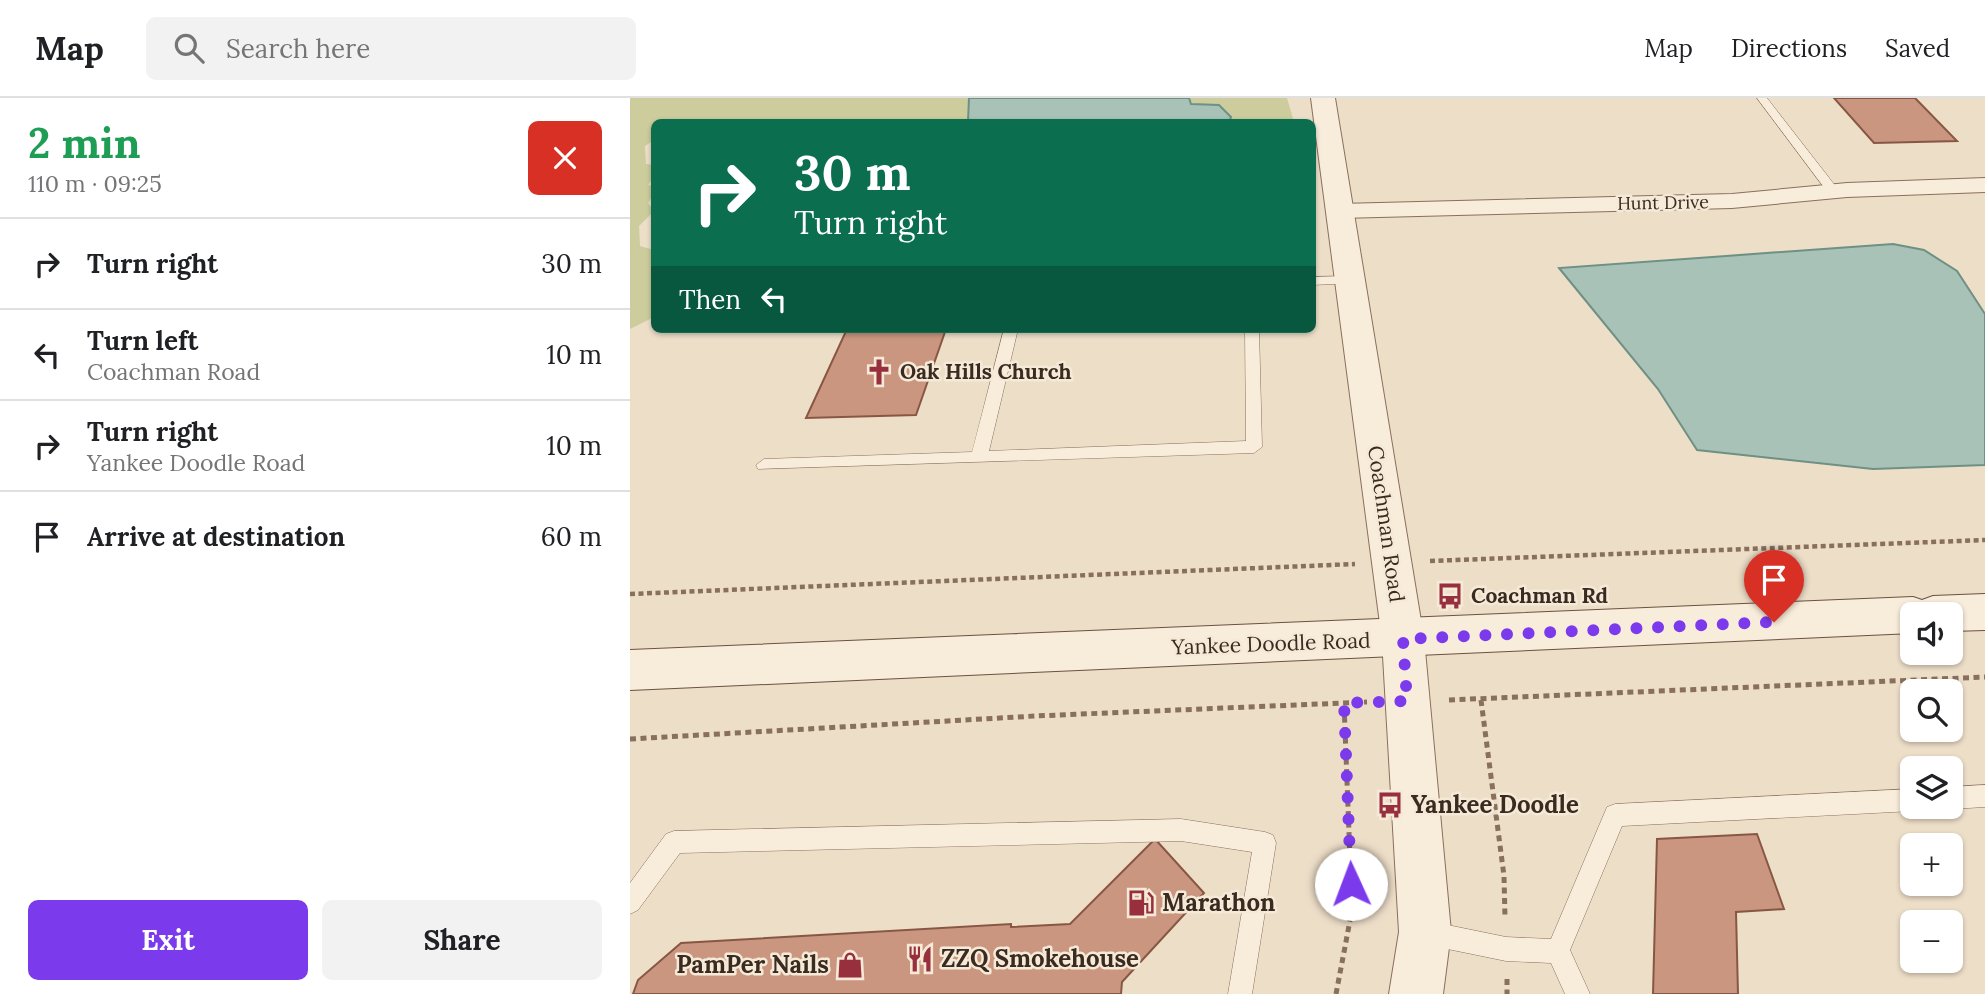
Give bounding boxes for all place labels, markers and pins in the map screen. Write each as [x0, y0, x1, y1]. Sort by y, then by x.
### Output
church icon: Oak Hills Church [864, 357, 894, 387]
place label: Oak Hills Church [900, 358, 1072, 385]
pin [1744, 550, 1804, 622]
bus stop icon: Coachman Rd [1435, 581, 1465, 611]
place label: Coachman Rd [1471, 582, 1608, 609]
place label: Yankee Doodle [1411, 789, 1579, 820]
bus stop icon: Yankee Doodle [1375, 790, 1405, 820]
place label: Marathon [1162, 887, 1275, 918]
fuel station icon: Marathon [1126, 888, 1156, 918]
place label: ZZQ Smokehouse [941, 943, 1139, 974]
restaurant icon: ZZQ Smokehouse [905, 944, 935, 974]
place label: PamPer Nails [676, 949, 829, 980]
shop icon: PamPer Nails [835, 950, 865, 980]

